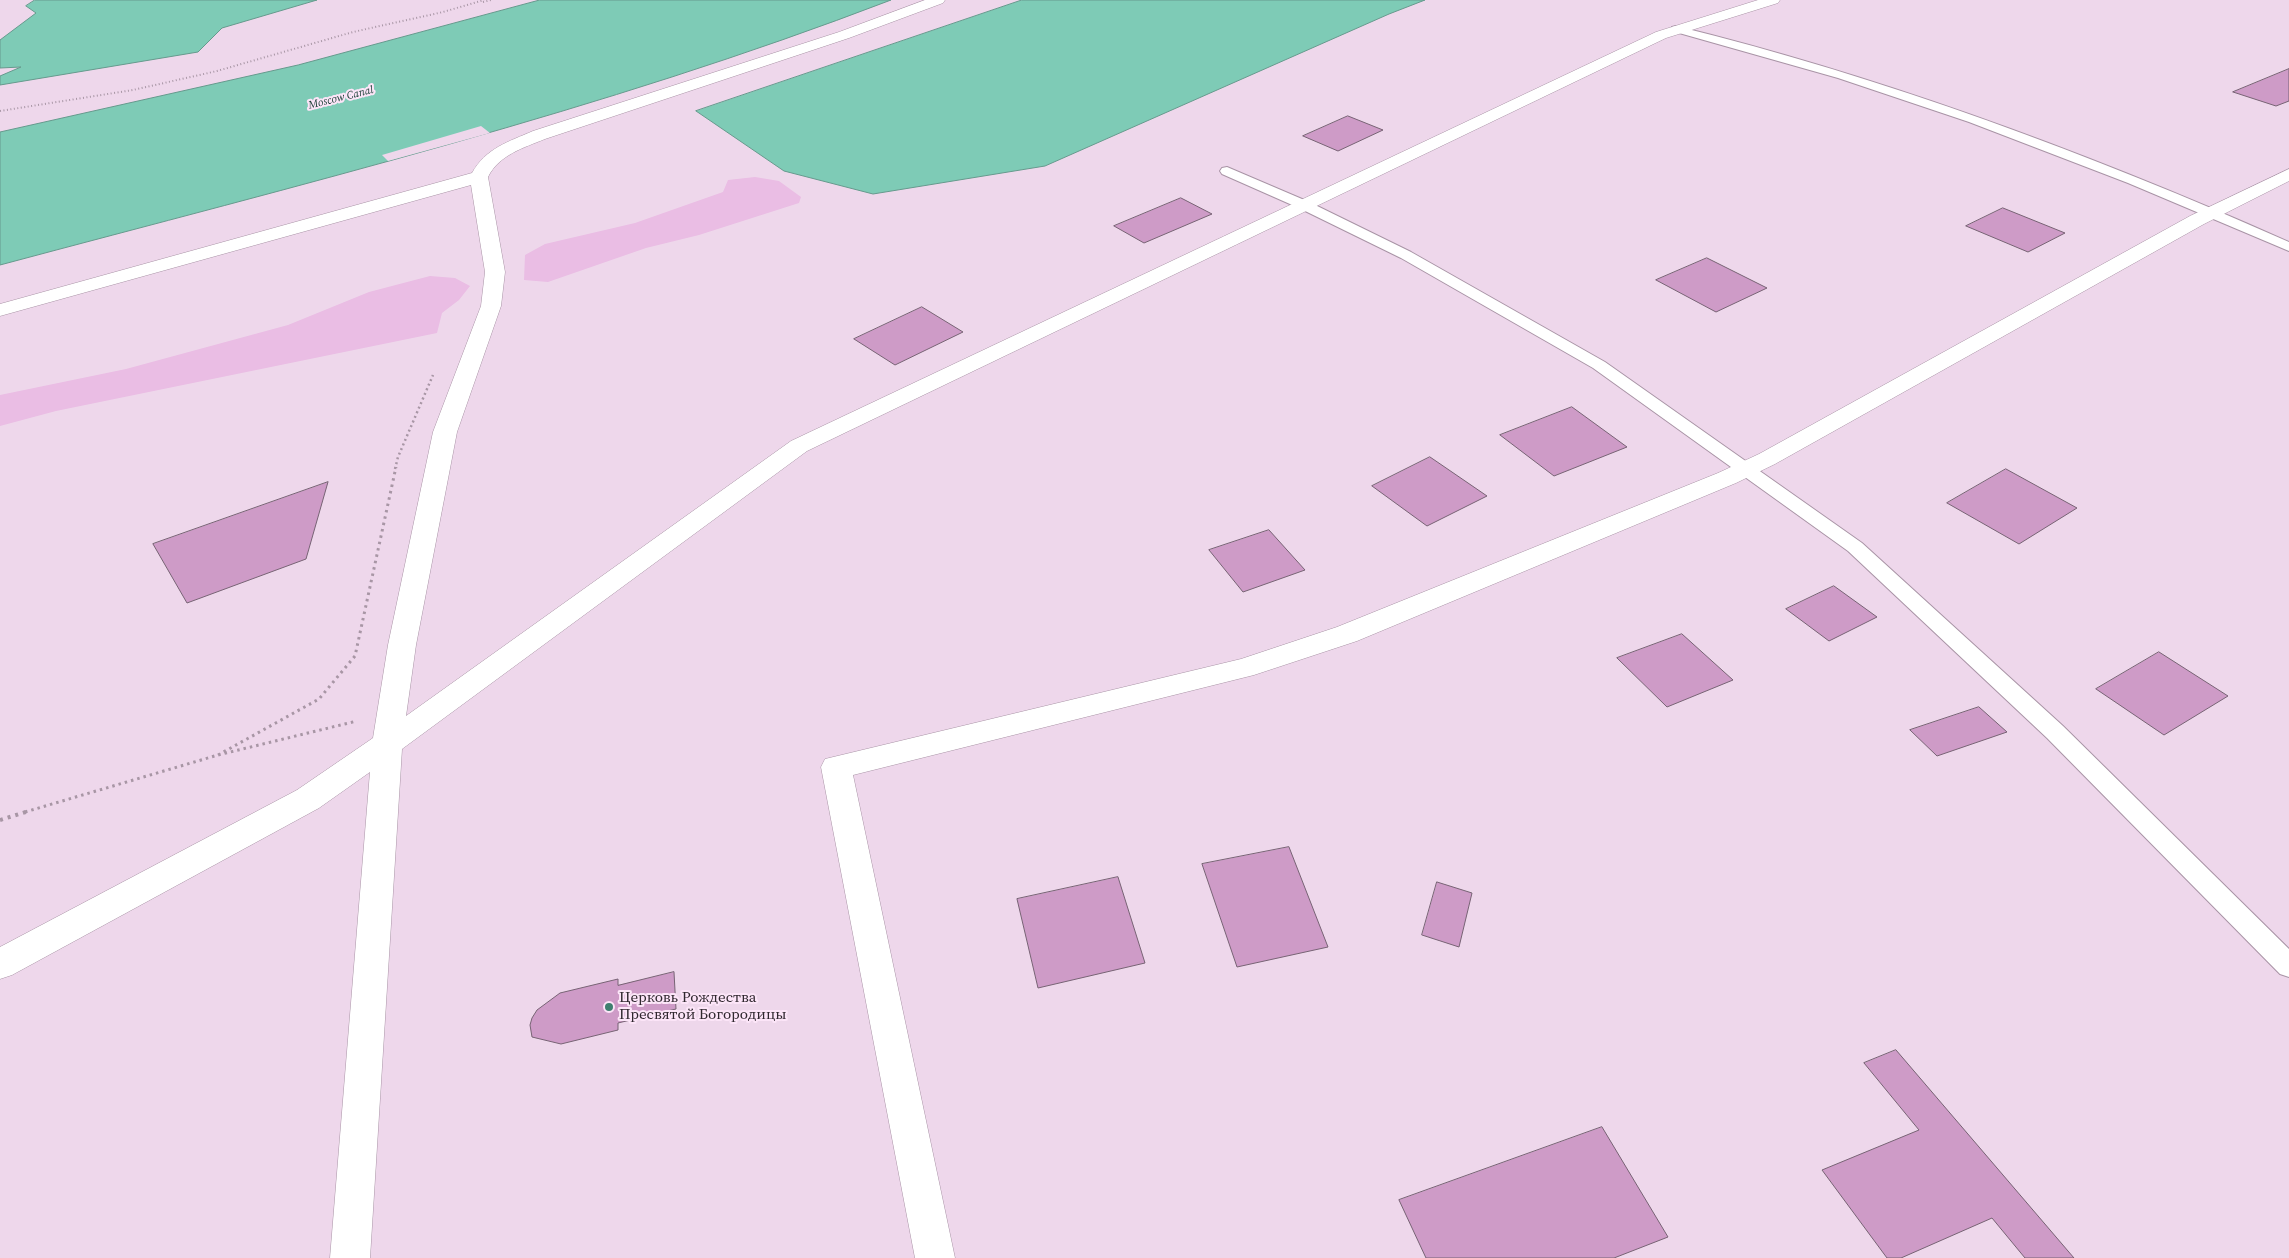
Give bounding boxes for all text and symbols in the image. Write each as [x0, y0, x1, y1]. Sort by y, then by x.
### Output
water label: Moscow Canal [307, 84, 375, 112]
place label: Церковь Рождества Пресвятой Богородицы [619, 989, 787, 1024]
marker: Церковь Рождества Пресвятой Богородицы [603, 1001, 615, 1013]

